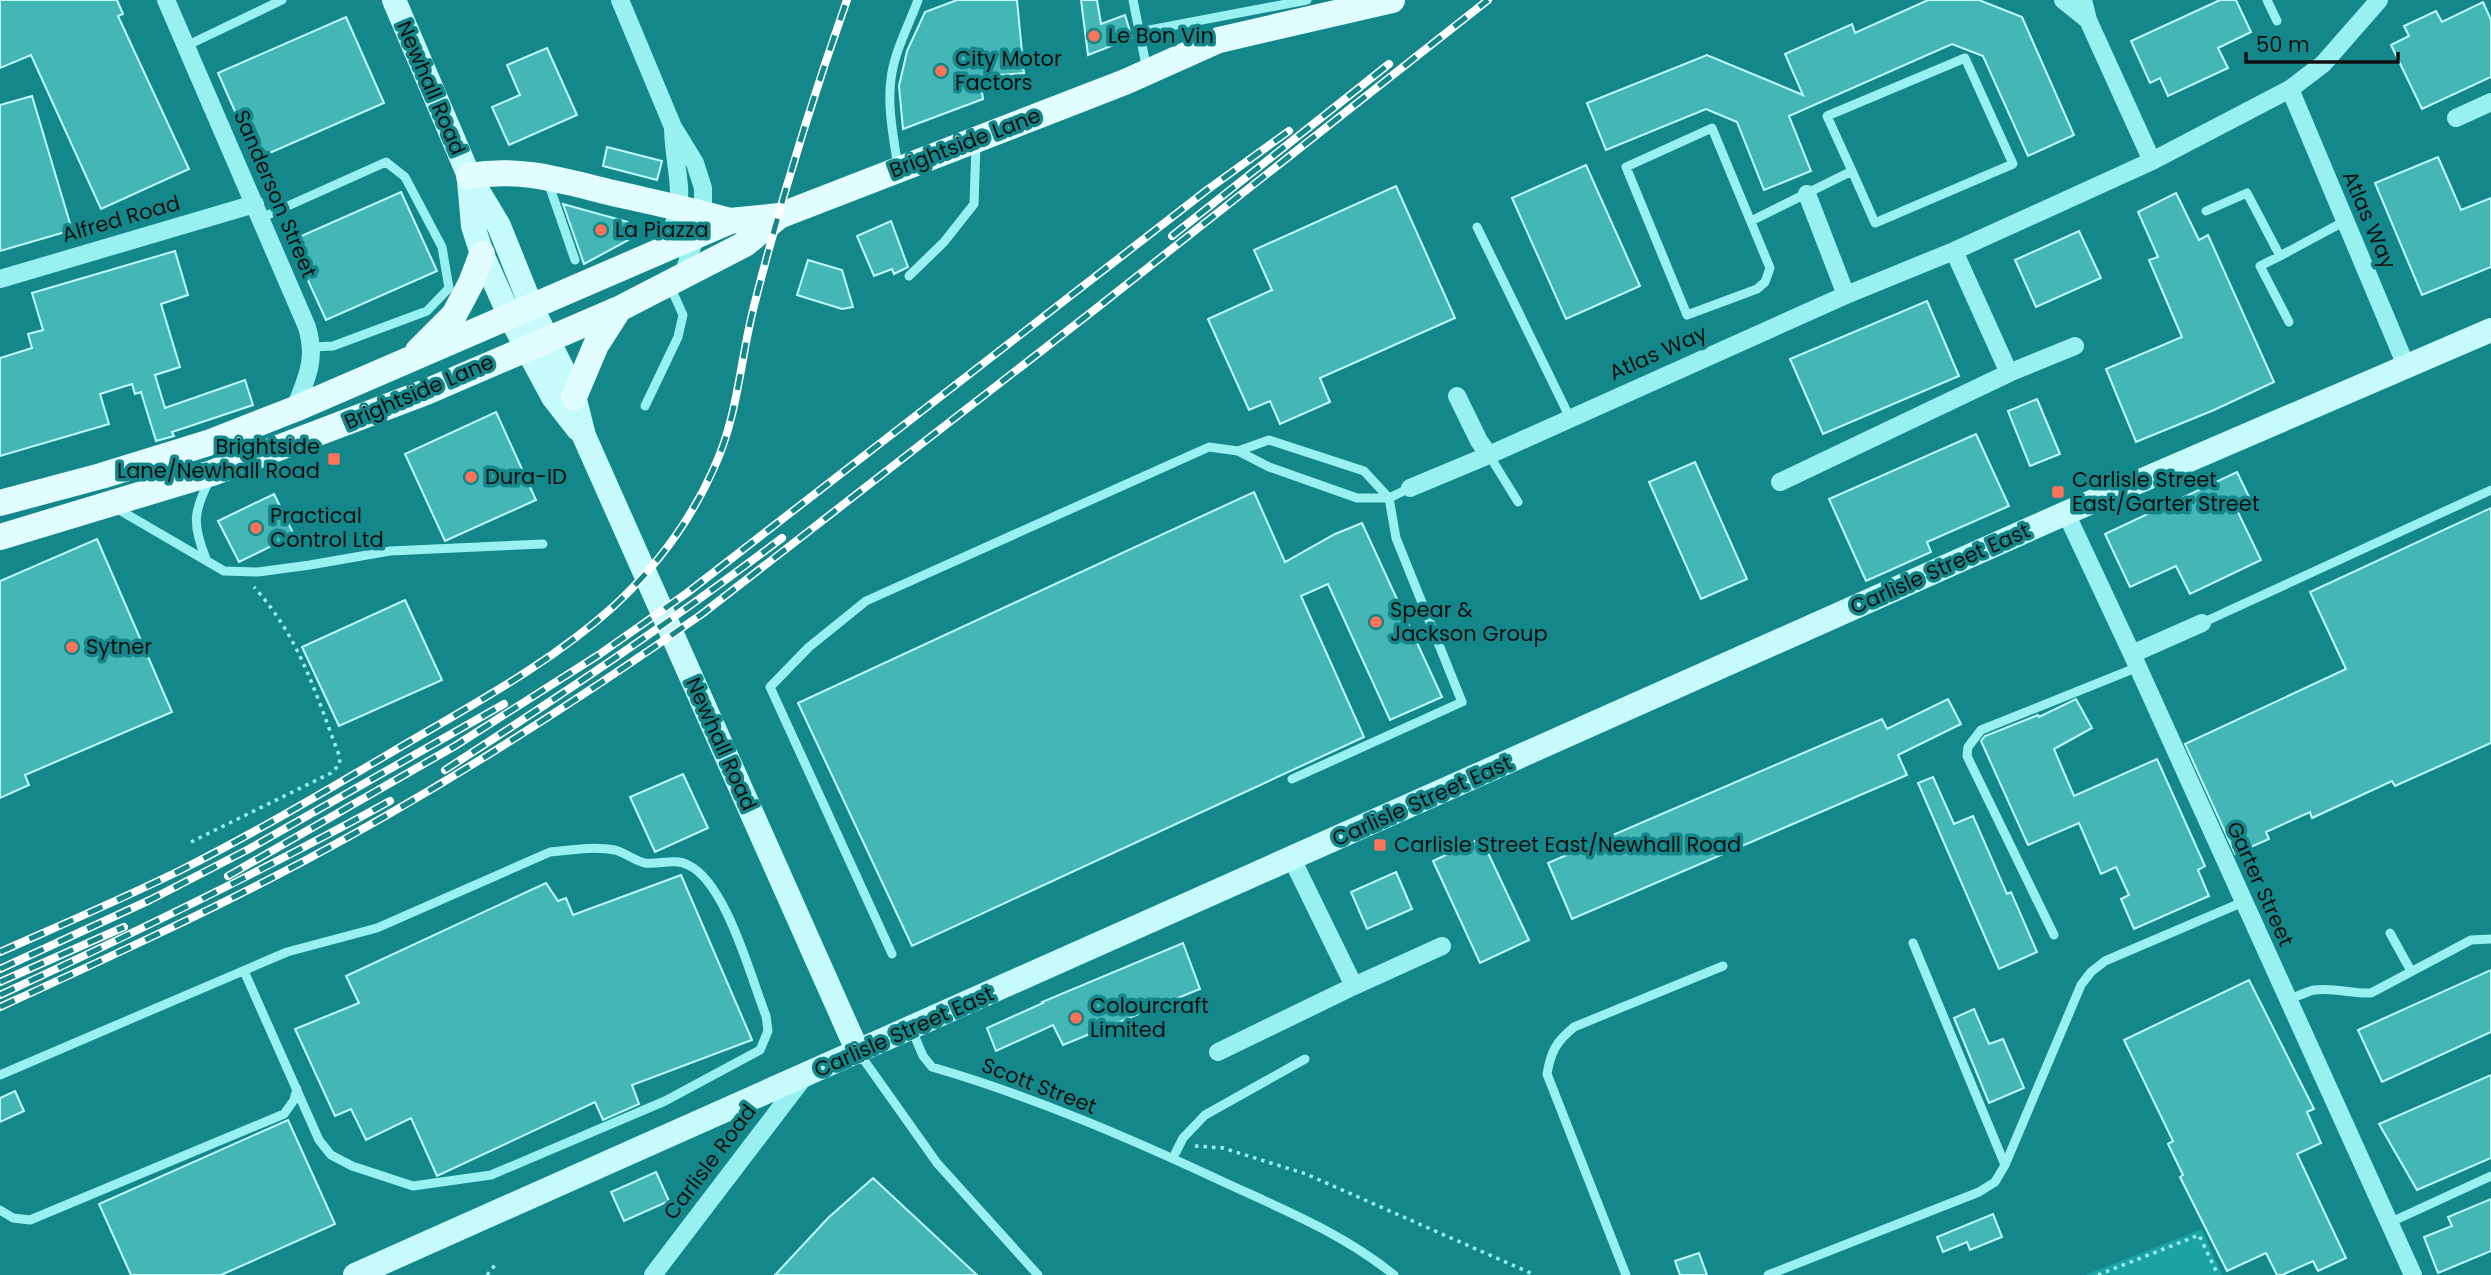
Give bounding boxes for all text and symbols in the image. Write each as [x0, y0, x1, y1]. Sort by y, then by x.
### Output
street label: Newhall Road [390, 16, 473, 159]
place label: Le Bon Vin [1108, 21, 1214, 50]
scale bar [2246, 21, 2398, 65]
marker: Le Bon Vin [1086, 28, 1102, 44]
text: 50 m [2256, 30, 2310, 59]
place label: City Motor Factors [955, 44, 1062, 97]
marker: City Motor Factors [933, 63, 949, 79]
street label: Brightside Lane [885, 100, 1045, 185]
street label: Sanderson Street [227, 105, 324, 282]
street label: Atlas Way [2336, 166, 2403, 274]
street label: Alfred Road [58, 188, 183, 249]
place label: La Piazza [615, 215, 709, 244]
marker: La Piazza [593, 222, 609, 238]
street label: Atlas Way [1604, 318, 1711, 387]
street label: Brightside Lane [340, 347, 498, 436]
place label: Brightside Lane/Newhall Road [117, 432, 320, 485]
marker: Brightside Lane/Newhall Road [326, 451, 342, 467]
place label: Dura-ID [485, 462, 567, 491]
place label: Carlisle Street East/Garter Street [2072, 465, 2260, 518]
marker: Dura-ID [463, 469, 479, 485]
marker: Carlisle Street East/Garter Street [2050, 484, 2066, 500]
place label: Practical Control Ltd [270, 501, 384, 554]
street label: Carlisle Street East [1845, 516, 2034, 621]
marker: Practical Control Ltd [248, 520, 264, 536]
place label: Spear & Jackson Group [1390, 595, 1548, 648]
marker: Spear & Jackson Group [1368, 614, 1384, 630]
place label: Sytner [86, 632, 152, 661]
marker: Sytner [64, 639, 80, 655]
street label: Newhall Road [679, 672, 764, 815]
street label: Carlisle Street East [1327, 748, 1516, 853]
street label: Garter Street [2220, 817, 2301, 951]
place label: Carlisle Street East/Newhall Road [1394, 830, 1741, 859]
marker: Carlisle Street East/Newhall Road [1372, 837, 1388, 853]
street label: Carlisle Street East [809, 979, 998, 1084]
place label: Colourcraft Limited [1090, 991, 1209, 1044]
marker: Colourcraft Limited [1068, 1010, 1084, 1026]
street label: Scott Street [978, 1050, 1101, 1121]
street label: Carlisle Road [657, 1098, 763, 1226]

